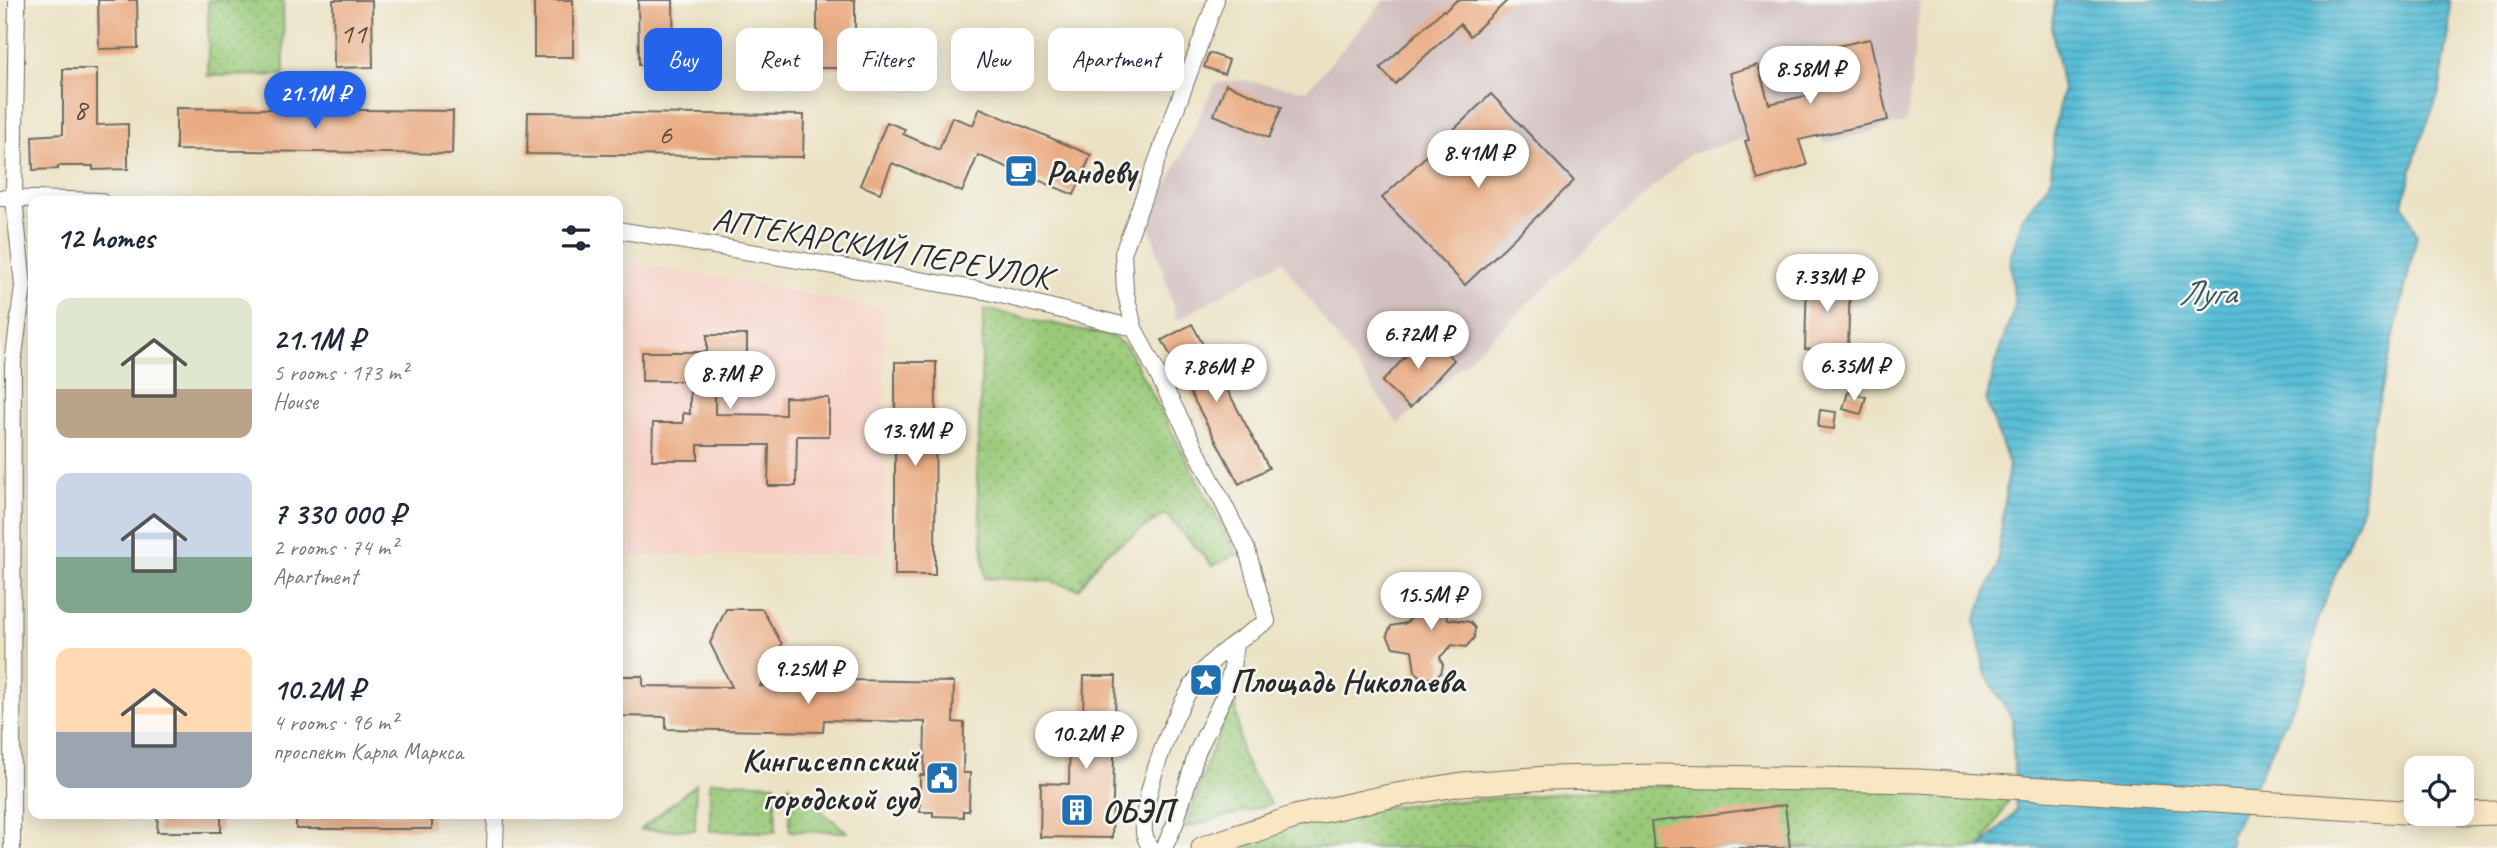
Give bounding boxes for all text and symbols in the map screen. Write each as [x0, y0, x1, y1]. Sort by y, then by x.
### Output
house number: 11 [340, 14, 368, 52]
chip: Buy [644, 28, 722, 91]
chip: Rent [736, 28, 823, 91]
chip: Filters [837, 28, 937, 91]
chip: New [951, 28, 1034, 91]
chip: Apartment [1048, 28, 1184, 91]
pin: 8.58M ₽ [1745, 46, 1875, 106]
text: 8.58M ₽ [1775, 54, 1845, 83]
pin: 21.1M ₽ [250, 72, 380, 131]
text: 21.1M ₽ [280, 79, 350, 108]
house number: 8 [73, 90, 89, 128]
house number: 6 [658, 115, 673, 153]
pin: 8.41M ₽ [1413, 130, 1543, 190]
text: 8.41M ₽ [1443, 138, 1513, 167]
place label: Рандеву [1046, 151, 1140, 193]
cafe icon: Рандеву [1002, 152, 1040, 190]
street label: АПТЕКАРСКИЙ ПЕРЕУЛОК [709, 198, 1061, 300]
text: 12 homes [56, 219, 154, 257]
icon: filters [557, 219, 595, 257]
pin: 7.33M ₽ [1762, 254, 1892, 314]
text: 7.33M ₽ [1792, 262, 1862, 291]
water label: Луга [2179, 270, 2238, 315]
pin: 6.72M ₽ [1353, 312, 1483, 371]
text: 6.72M ₽ [1383, 319, 1453, 348]
text: 21.1M ₽ [273, 320, 364, 358]
icon: home [112, 326, 196, 410]
pin: 7.86M ₽ [1151, 344, 1281, 404]
pin: 6.35M ₽ [1789, 344, 1919, 403]
text: 6.35M ₽ [1819, 351, 1889, 380]
pin: 8.7M ₽ [673, 352, 787, 411]
text: 7.86M ₽ [1181, 352, 1251, 381]
text: 5 rooms · 173 m² [273, 358, 408, 387]
text: 8.7M ₽ [700, 359, 760, 388]
text: House [273, 387, 318, 416]
pin: 13.9M ₽ [850, 408, 980, 468]
text: 13.9M ₽ [880, 416, 950, 445]
text: 7 330 000 ₽ [273, 495, 405, 533]
icon: home [112, 501, 196, 585]
text: 2 rooms · 74 m² [273, 533, 397, 562]
text: Apartment [273, 562, 358, 591]
pin: 15.5M ₽ [1366, 572, 1496, 632]
text: 15.5M ₽ [1396, 580, 1466, 609]
pin: 9.25M ₽ [743, 646, 873, 706]
text: 9.25M ₽ [773, 654, 843, 683]
place label: Площадь Николаева [1230, 660, 1466, 702]
place icon: Площадь Николаева [1187, 661, 1225, 699]
text: 10.2M ₽ [273, 670, 364, 708]
icon: home [112, 676, 196, 760]
text: 4 rooms · 96 m² [273, 708, 397, 737]
pin: 10.2M ₽ [1021, 712, 1151, 771]
text: 10.2M ₽ [1051, 719, 1121, 748]
text: проспект Карла Маркса [273, 737, 463, 766]
place label: Кингисеппский городской суд [742, 739, 921, 819]
map controls [2404, 756, 2474, 826]
button: locate [2404, 756, 2474, 826]
public building icon: Кингисеппский городской суд [923, 759, 961, 797]
place label: ОБЭП [1102, 790, 1179, 832]
building icon: ОБЭП [1058, 791, 1096, 829]

